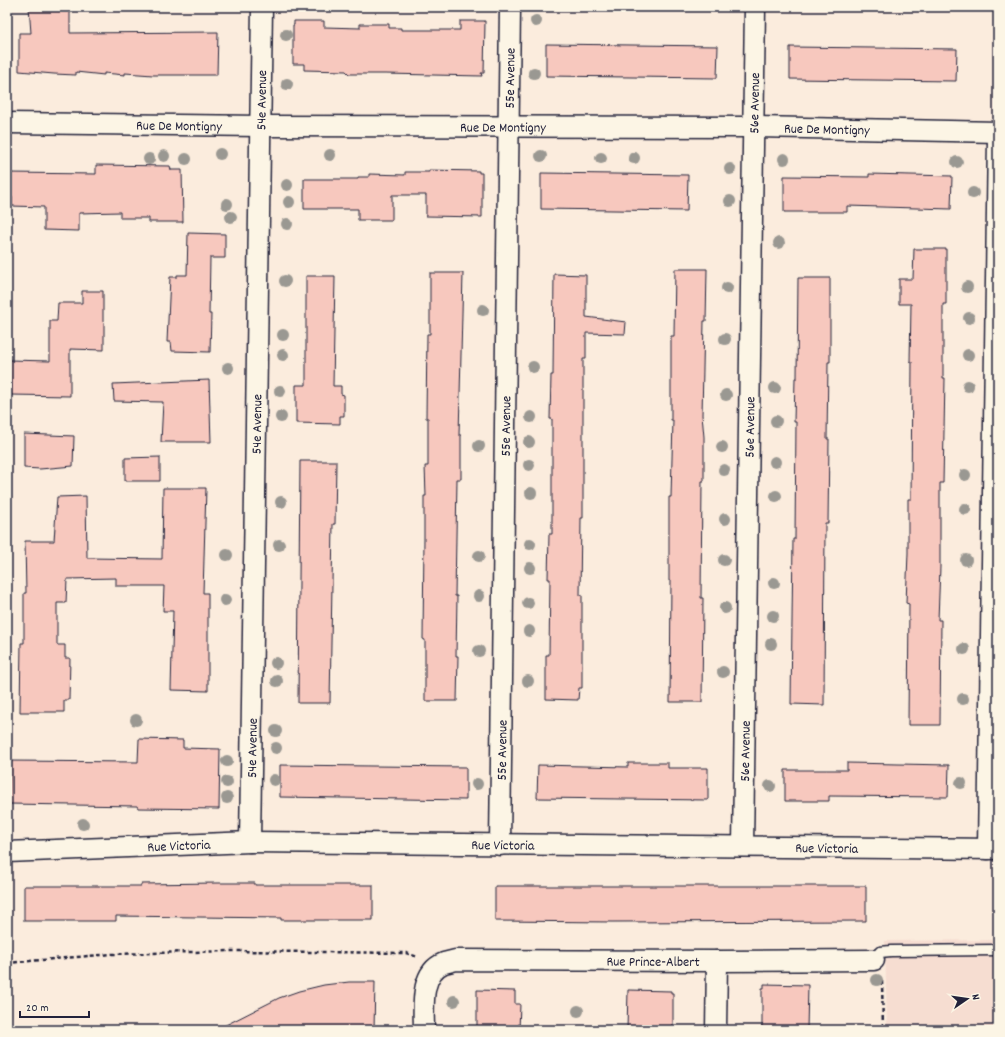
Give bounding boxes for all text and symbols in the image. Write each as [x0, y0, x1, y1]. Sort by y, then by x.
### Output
street label: 55e Avenue [501, 48, 522, 109]
street label: 54e Avenue [252, 70, 273, 130]
street label: 56e Avenue [745, 72, 766, 134]
street label: Rue De Montigny [136, 117, 222, 138]
street label: Rue De Montigny [460, 118, 546, 139]
street label: Rue De Montigny [784, 120, 870, 141]
street label: 54e Avenue [248, 394, 268, 454]
street label: 55e Avenue [497, 396, 517, 457]
street label: 56e Avenue [741, 396, 761, 458]
street label: 54e Avenue [243, 718, 264, 778]
street label: 55e Avenue [493, 720, 513, 781]
street label: 56e Avenue [736, 720, 757, 782]
street label: Rue Victoria [147, 836, 211, 858]
street label: Rue Victoria [471, 836, 535, 857]
street label: Rue Victoria [795, 839, 859, 860]
street label: Rue Prince-Albert [606, 953, 700, 973]
north arrow [947, 979, 987, 1019]
scale bar [20, 993, 89, 1019]
text: N [966, 993, 983, 1002]
text: 20 m [26, 1000, 49, 1017]

